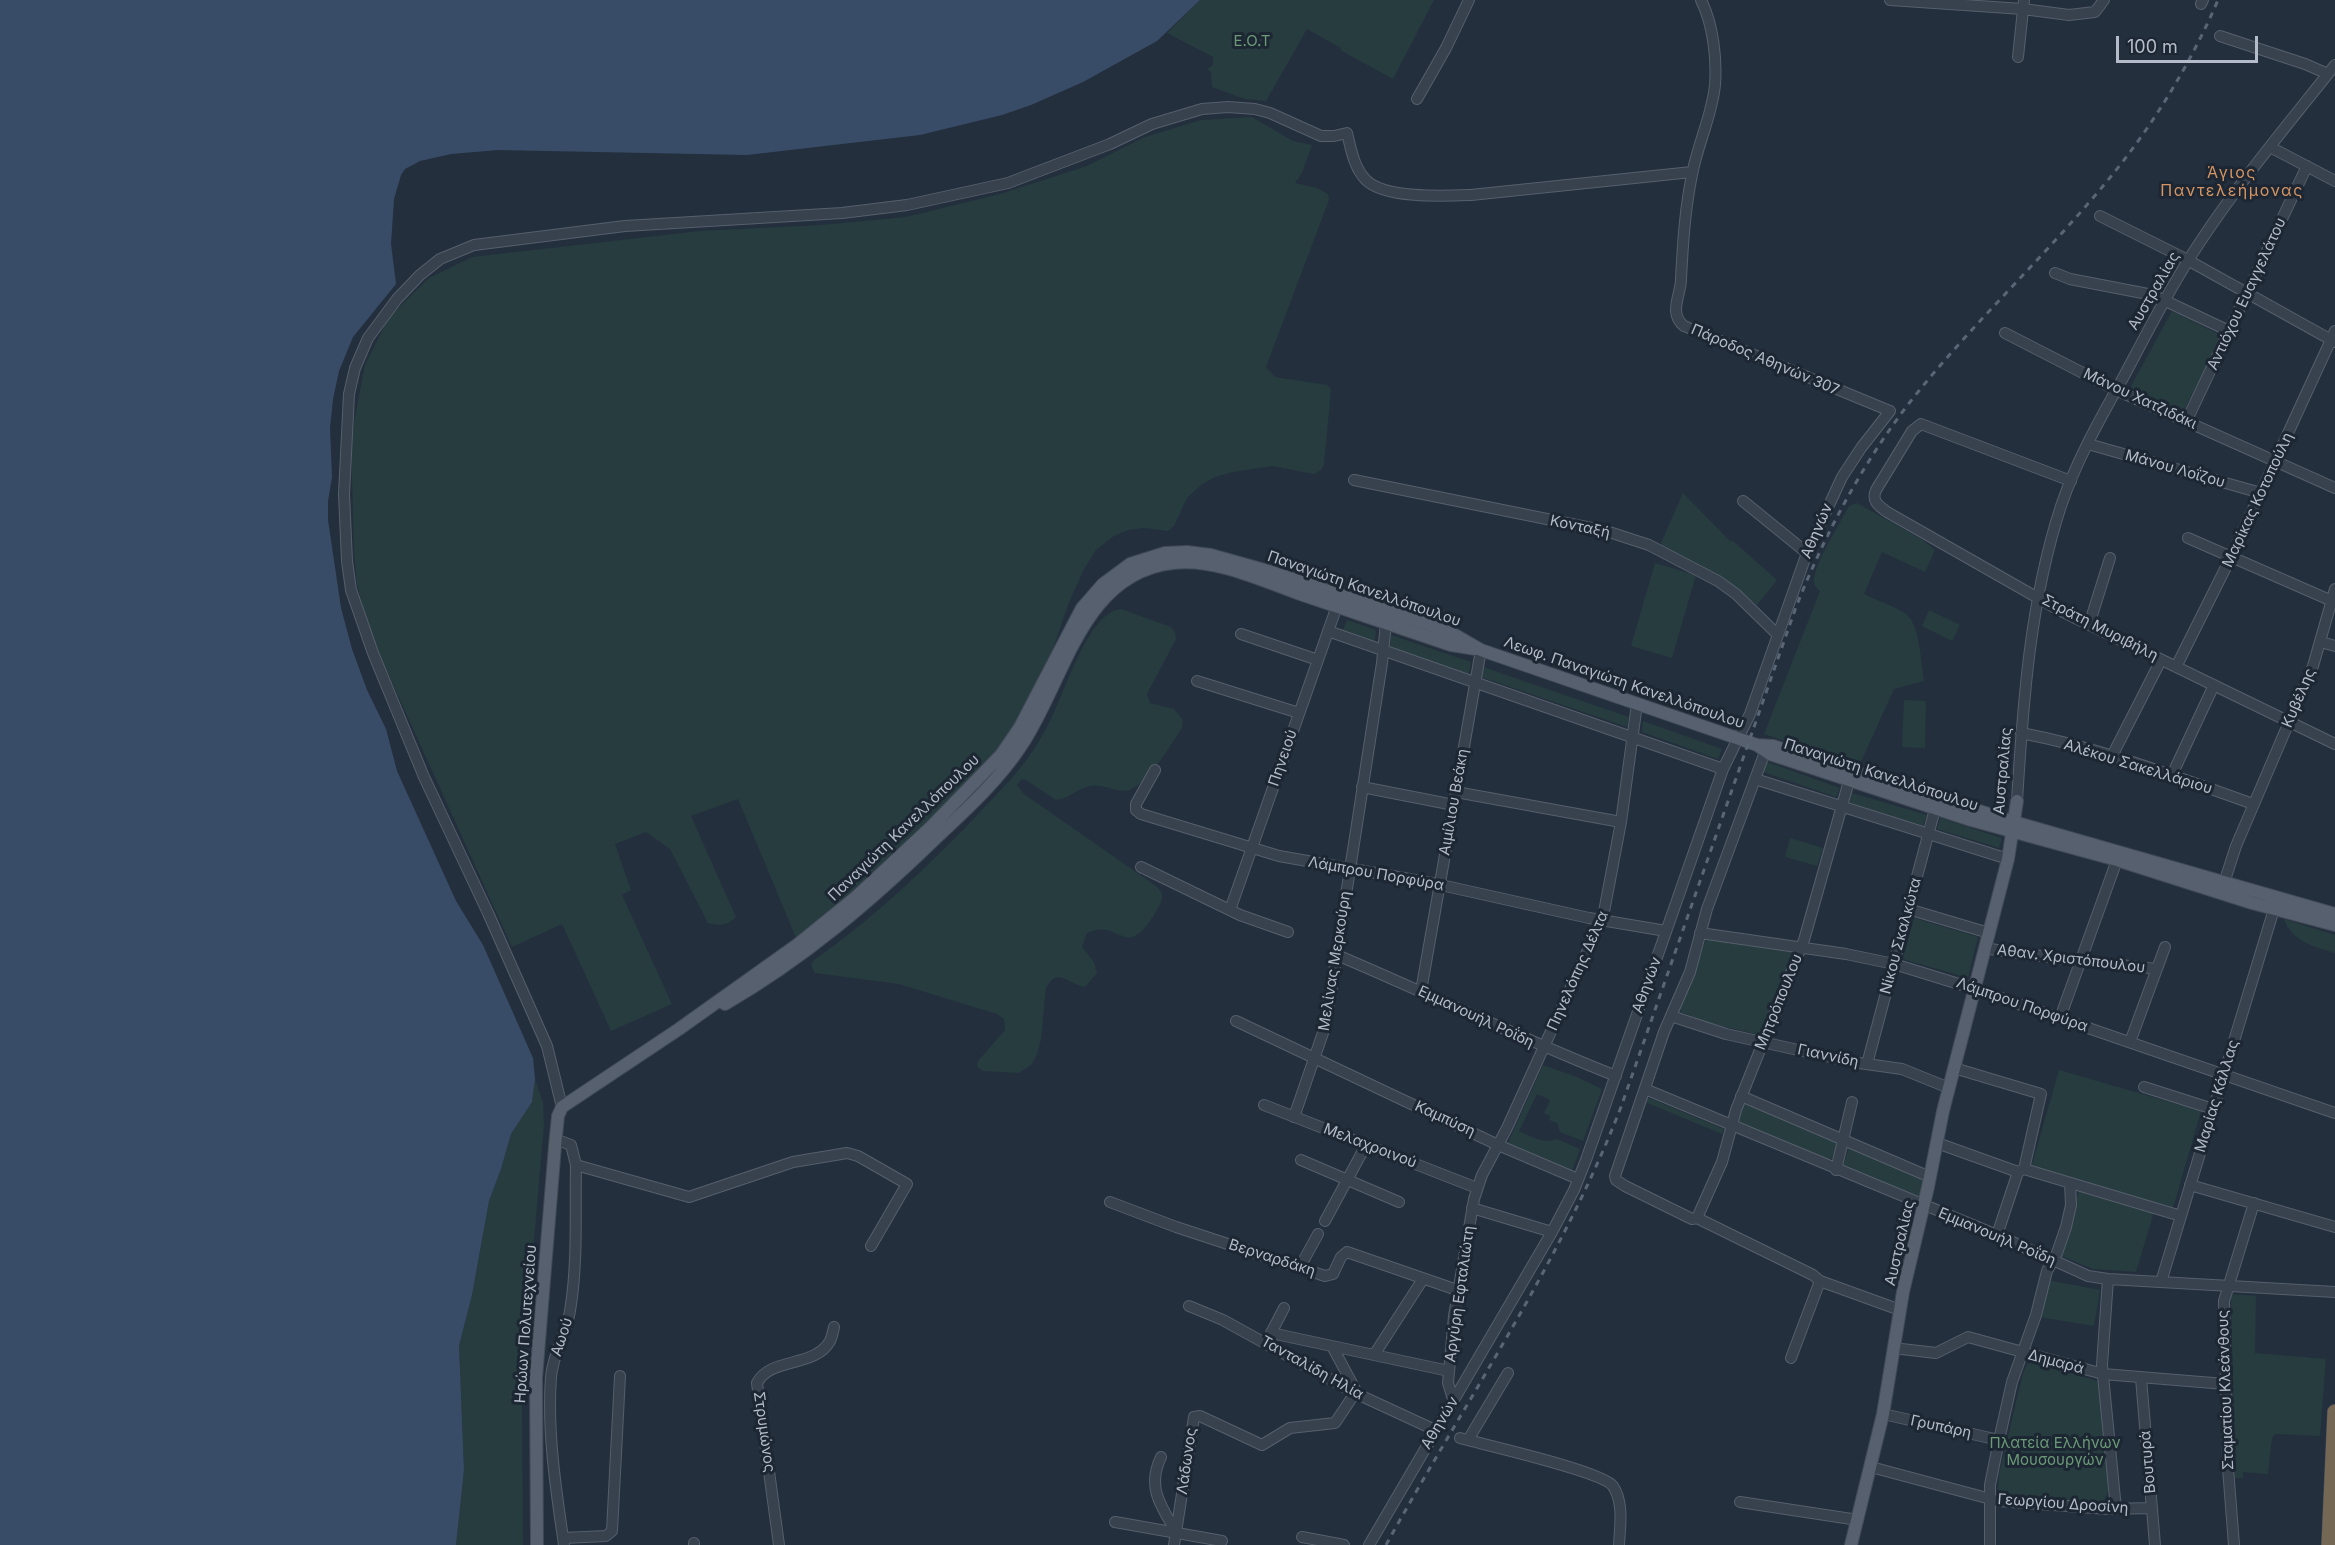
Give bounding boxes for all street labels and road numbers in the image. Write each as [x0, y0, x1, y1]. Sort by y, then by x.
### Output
street label: Αντιόχου Ευαγγελάτου [2204, 215, 2290, 373]
street label: Αυστραλίας [2124, 249, 2184, 333]
street label: Πάροδος Αθηνών 307 [1688, 321, 1842, 399]
street label: Μάνου Χατζιδάκι [2080, 365, 2200, 433]
street label: Μαρίκας Κοτοπούλη [2219, 430, 2297, 570]
street label: Μάνου Λοΐζου [2123, 446, 2227, 492]
street label: Αθηνών [1797, 501, 1837, 561]
street label: Κονταξή [1548, 512, 1612, 542]
street label: Παναγιώτη Κανελλόπουλου [1265, 547, 1463, 631]
street label: Στράτη Μυριβήλη [2039, 591, 2161, 665]
street label: Λεωφ. Παναγιώτη Κανελλόπουλου [1501, 633, 1747, 733]
street label: Κυβέλης [2278, 665, 2320, 731]
street label: Πηνειού [1265, 727, 1301, 789]
street label: Αυστραλίας [1990, 727, 2016, 815]
street label: Παναγιώτη Κανελλόπουλου [1782, 735, 1980, 815]
street label: Αλέκου Σακελλάριου [2062, 736, 2214, 798]
street label: Αιμίλιου Βεάκη [1436, 747, 1472, 857]
street label: Παναγιώτη Κανελλόπουλου [825, 751, 983, 905]
street label: Λάμπρου Πορφύρα [1307, 853, 1445, 895]
street label: Νίκου Σκαλκώτα [1877, 876, 1925, 996]
street label: Μελίνας Μερκούρη [1315, 890, 1355, 1032]
street label: Πηνελόπης Δέλτα [1544, 908, 1612, 1034]
street label: Αθαν. Χριστόπουλου [1996, 941, 2146, 977]
street label: Μητρόπουλου [1752, 951, 1806, 1053]
street label: Αθηνών [1629, 955, 1665, 1015]
street label: Λάμπρου Πορφύρα [1954, 974, 2090, 1036]
street label: Εμμανουήλ Ροΐδη [1415, 982, 1537, 1052]
street label: Μαρίας Κάλλας [2191, 1038, 2243, 1154]
street label: Γιαννίδη [1796, 1041, 1860, 1071]
street label: Καμπύση [1412, 1097, 1478, 1141]
street label: Μελαχροινού [1321, 1120, 1419, 1172]
street label: Αυστραλίας [1881, 1198, 1919, 1288]
street label: Εμμανουήλ Ροΐδη [1936, 1204, 2058, 1270]
street label: Αργύρη Εφταλιώτη [1442, 1225, 1478, 1363]
street label: Βερναρδάκη [1226, 1236, 1318, 1280]
street label: Ηρώων Πολυτεχνείου [511, 1244, 541, 1404]
street label: Σταματίου Κλεάνθους [2214, 1310, 2238, 1470]
street label: Αωού [547, 1315, 577, 1359]
street label: Τανταλίδη Ηλία [1257, 1332, 1367, 1404]
street label: Δημαρά [2026, 1346, 2086, 1378]
street label: Στρυμώνος [749, 1390, 779, 1474]
street label: Αθηνών [1417, 1393, 1463, 1453]
street label: Γρυπάρη [1909, 1412, 1973, 1442]
street label: Λάδωνος [1173, 1426, 1201, 1496]
street label: Βουτυρά [2136, 1430, 2160, 1494]
street label: Γεωργίου Δροσίνη [1997, 1490, 2129, 1518]

